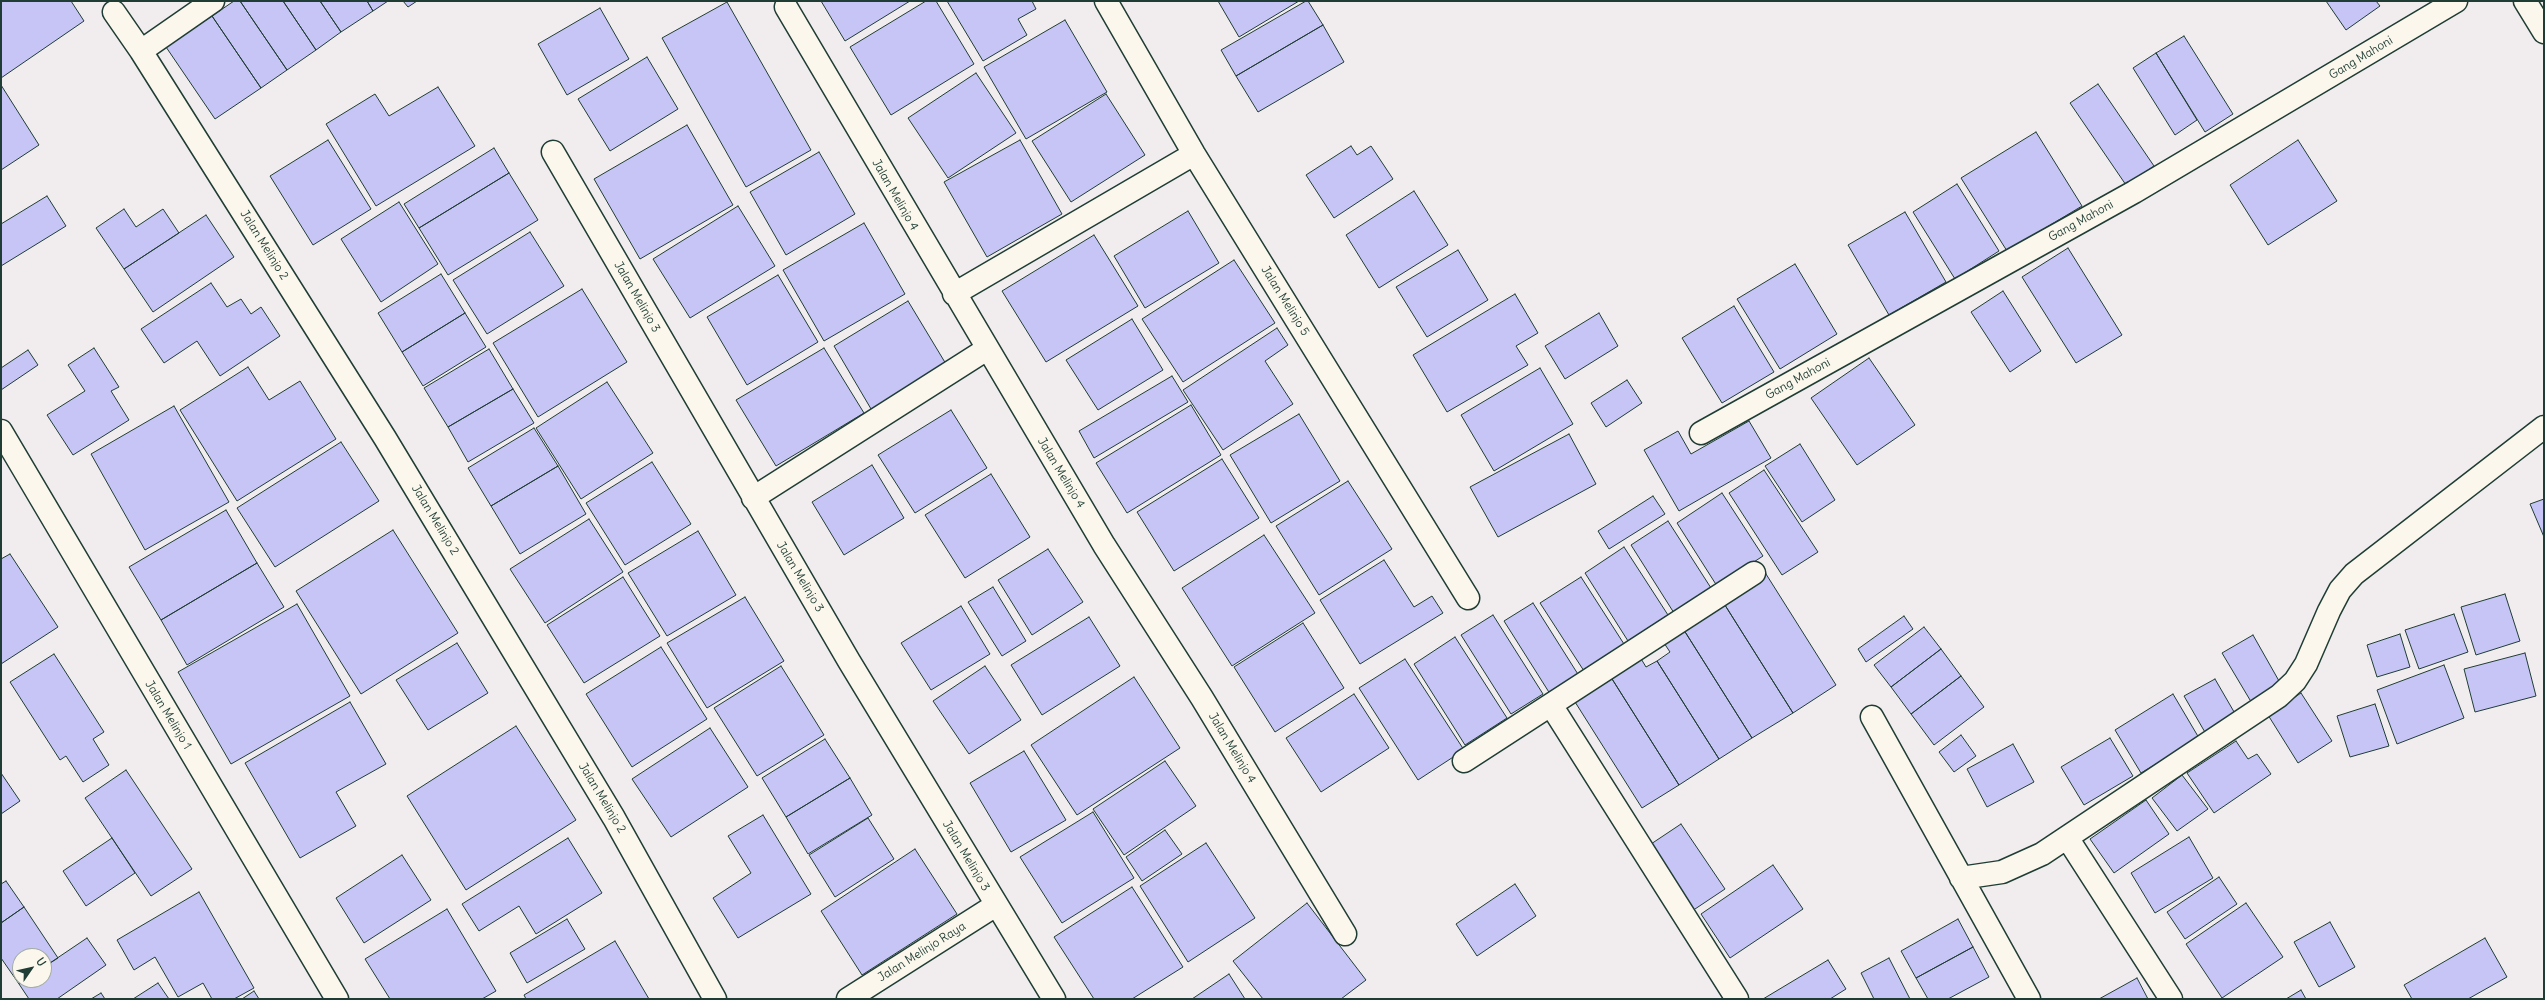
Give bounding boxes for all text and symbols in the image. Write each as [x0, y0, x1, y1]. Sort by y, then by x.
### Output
street label: Gang Mahoni [2327, 33, 2395, 83]
street label: Jalan Melinjo 4 [869, 157, 921, 233]
street label: Gang Mahoni [2046, 197, 2116, 245]
street label: Jalan Melinjo 2 [237, 207, 291, 283]
street label: Jalan Melinjo 3 [611, 259, 663, 335]
street label: Jalan Melinjo 5 [1258, 263, 1312, 339]
street label: Gang Mahoni [1763, 355, 1833, 403]
street label: Jalan Melinjo 4 [1034, 435, 1088, 511]
street label: Jalan Melinjo 2 [408, 482, 462, 558]
street label: Jalan Melinjo 3 [773, 539, 827, 615]
street label: Jalan Melinjo 1 [142, 678, 194, 752]
street label: Jalan Melinjo 4 [1205, 710, 1259, 786]
street label: Jalan Melinjo 2 [575, 760, 629, 836]
street label: Jalan Melinjo 3 [939, 818, 993, 894]
street label: Jalan Melinjo Raya [875, 919, 969, 985]
north arrow [12, 948, 52, 988]
text: U [33, 955, 49, 969]

